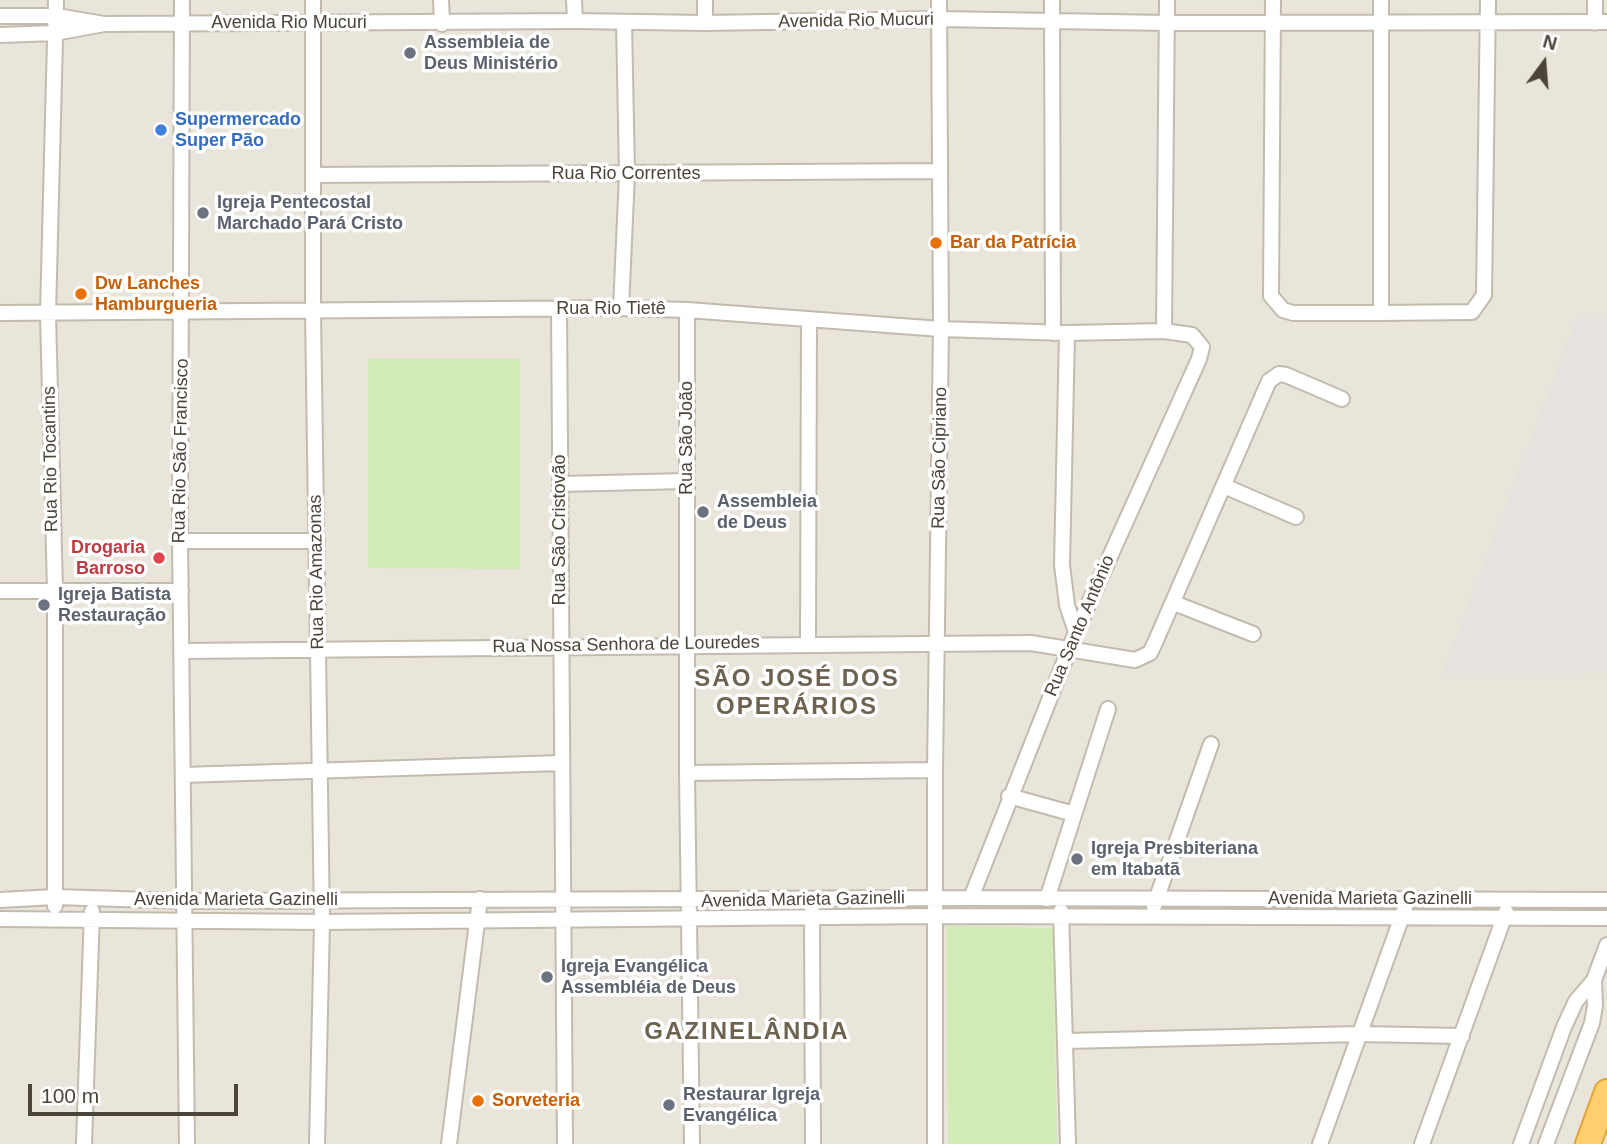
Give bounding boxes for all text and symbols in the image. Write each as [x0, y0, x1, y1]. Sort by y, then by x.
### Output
street label: Avenida Rio Mucuri [778, 9, 934, 33]
street label: Avenida Rio Mucuri [211, 12, 367, 34]
north arrow [1509, 28, 1579, 98]
text: N [1540, 30, 1559, 54]
place label: Assembleia de Deus Ministério [424, 32, 558, 74]
marker: Assembleia de Deus Ministério [402, 45, 418, 61]
place label: Supermercado Super Pão [175, 109, 301, 152]
marker: Supermercado Super Pão [153, 122, 169, 138]
street label: Rua Rio Correntes [551, 163, 701, 185]
place label: Igreja Pentecostal Marchado Pará Cristo [217, 192, 403, 234]
marker: Igreja Pentecostal Marchado Pará Cristo [195, 205, 211, 221]
place label: Bar da Patrícia [950, 232, 1076, 254]
marker: Bar da Patrícia [928, 235, 944, 251]
place label: Dw Lanches Hamburgueria [95, 273, 217, 316]
marker: Dw Lanches Hamburgueria [73, 286, 89, 302]
street label: Rua Rio Tietê [556, 298, 666, 320]
street label: Rua Rio São Francisco [169, 358, 193, 544]
street label: Rua São João [676, 381, 698, 495]
street label: Rua Rio Tocantins [39, 386, 63, 532]
street label: Rua São Cipriano [928, 387, 952, 529]
street label: Rua São Cristovão [549, 454, 571, 606]
place label: Assembleia de Deus [717, 491, 817, 534]
street label: Rua Rio Amazonas [305, 494, 329, 650]
marker: Assembleia de Deus [695, 504, 711, 520]
place label: Drogaria Barroso [71, 537, 145, 580]
marker: Drogaria Barroso [151, 550, 167, 566]
street label: Rua Santo Antônio [1041, 552, 1119, 700]
place label: Igreja Batista Restauração [58, 584, 171, 626]
marker: Igreja Batista Restauração [36, 597, 52, 613]
street label: Rua Nossa Senhora de Louredes [492, 632, 760, 658]
district label: SÃO JOSÉ DOS OPERÁRIOS [696, 665, 898, 721]
place label: Igreja Presbiteriana em Itabatã [1091, 838, 1258, 880]
marker: Igreja Presbiteriana em Itabatã [1069, 851, 1085, 867]
street label: Avenida Marieta Gazinelli [701, 887, 905, 913]
street label: Avenida Marieta Gazinelli [1268, 888, 1472, 910]
street label: Avenida Marieta Gazinelli [134, 889, 338, 911]
place label: Igreja Evangélica Assembléia de Deus [561, 956, 736, 998]
marker: Igreja Evangélica Assembléia de Deus [539, 969, 555, 985]
district label: GAZINELÂNDIA [646, 1018, 848, 1046]
scale bar [32, 1070, 242, 1114]
text: 100 m [41, 1084, 99, 1107]
place label: Restaurar Igreja Evangélica [683, 1084, 820, 1126]
place label: Sorveteria [492, 1090, 580, 1112]
marker: Sorveteria [470, 1093, 486, 1109]
marker: Restaurar Igreja Evangélica [661, 1097, 677, 1113]

